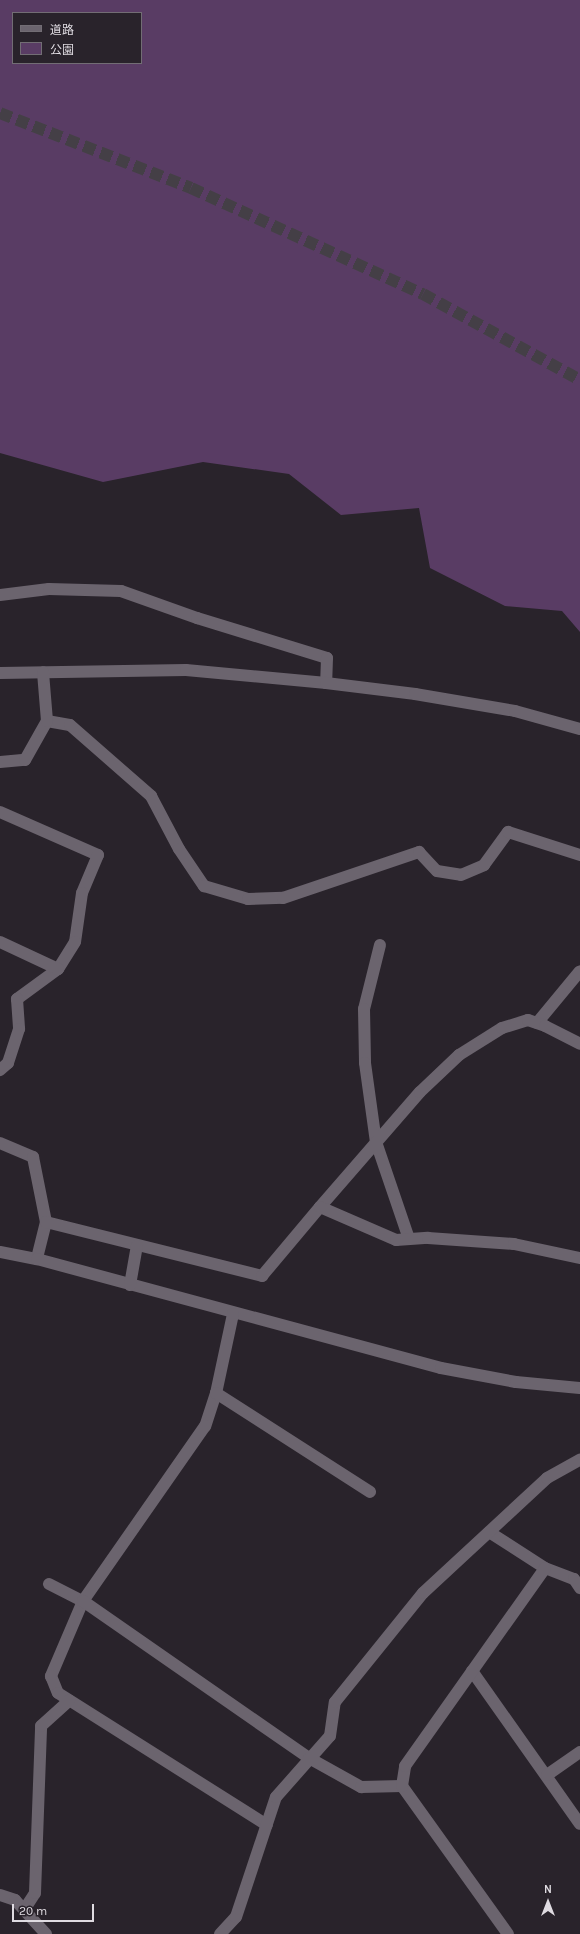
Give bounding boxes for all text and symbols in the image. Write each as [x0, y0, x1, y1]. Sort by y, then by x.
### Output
legend [12, 12, 142, 64]
text: 道路 [50, 23, 74, 37]
text: 公園 [50, 43, 74, 57]
north arrow [528, 1882, 568, 1922]
text: N [544, 1883, 552, 1896]
scale bar [14, 1896, 96, 1922]
text: 20 m [19, 1904, 47, 1918]

